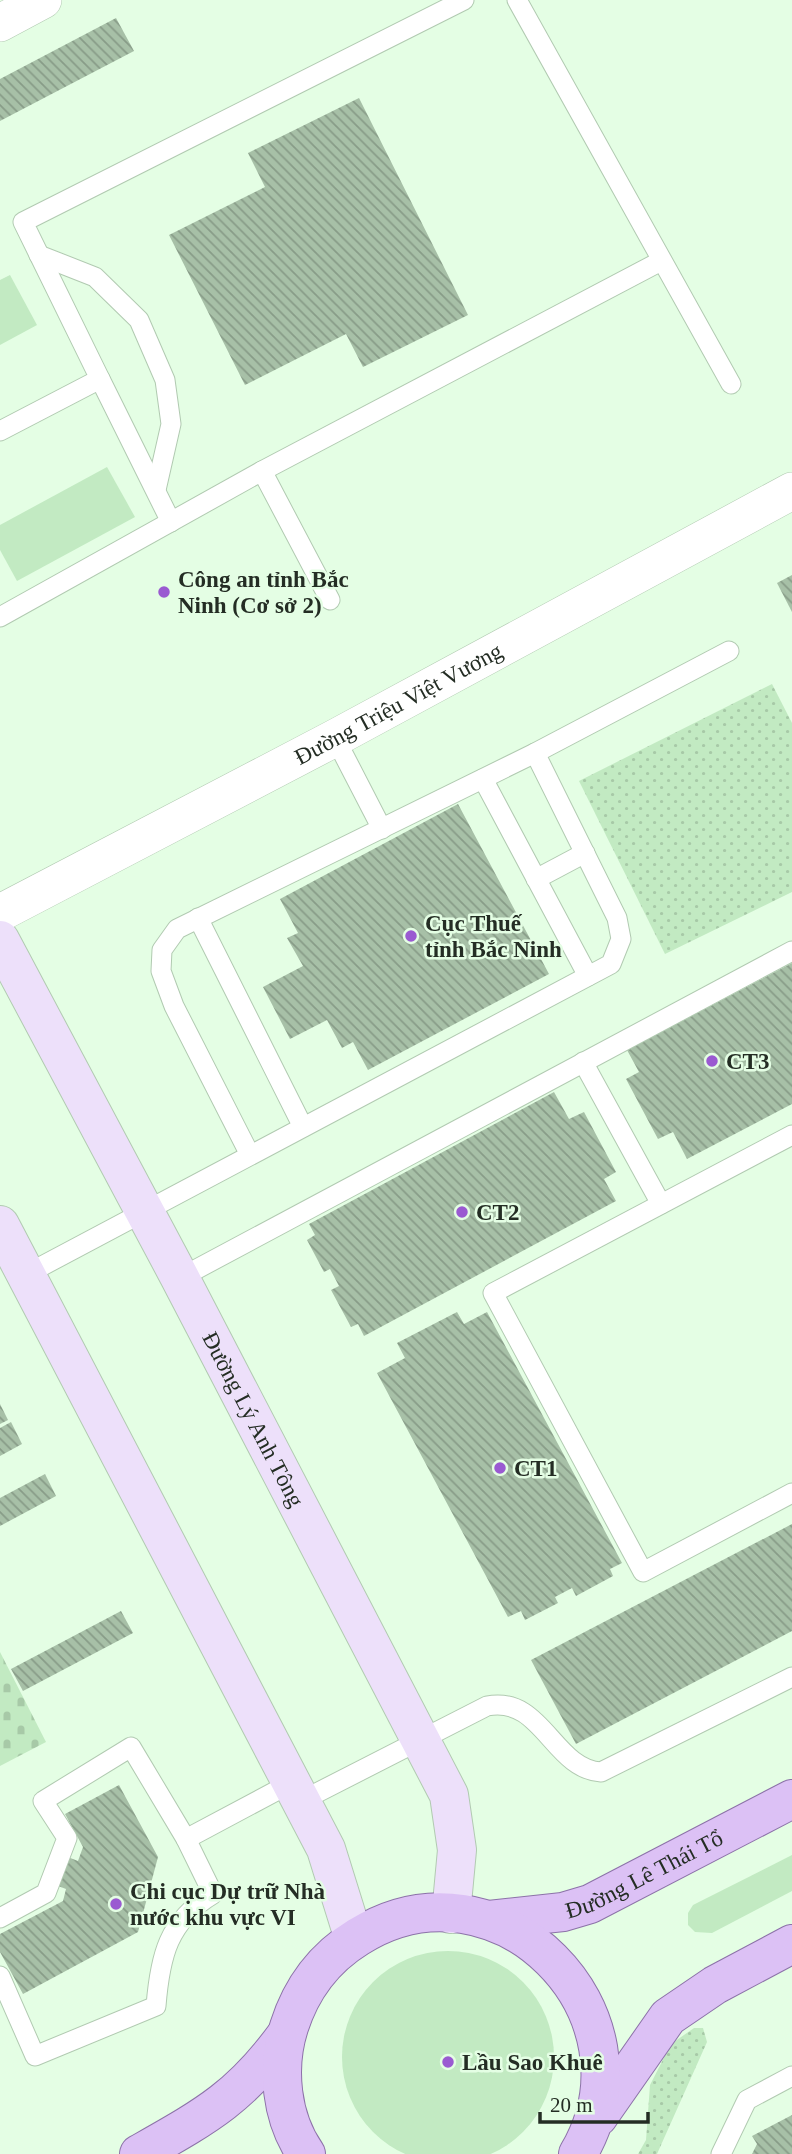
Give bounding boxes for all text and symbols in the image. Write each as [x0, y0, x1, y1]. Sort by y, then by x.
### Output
place label: Công an tỉnh Bắc Ninh (Cơ sở 2) [178, 567, 349, 618]
marker: Công an tỉnh Bắc Ninh (Cơ sở 2) [156, 584, 172, 600]
street label: Đường Triệu Việt Vương [290, 637, 507, 769]
place label: Cục Thuế tỉnh Bắc Ninh [425, 911, 562, 962]
marker: Cục Thuế tỉnh Bắc Ninh [403, 928, 419, 944]
place label: CT3 [726, 1049, 769, 1074]
marker: CT3 [704, 1053, 720, 1069]
place label: CT2 [476, 1200, 519, 1225]
marker: CT2 [454, 1204, 470, 1220]
street label: Đường Lý Anh Tông [198, 1327, 309, 1511]
place label: CT1 [514, 1456, 557, 1481]
marker: CT1 [492, 1460, 508, 1476]
street label: Đường Lê Thái Tổ [563, 1825, 727, 1923]
place label: Chi cục Dự trữ Nhà nước khu vực VI [130, 1879, 325, 1930]
marker: Chi cục Dự trữ Nhà nước khu vực VI [108, 1896, 124, 1912]
place label: Lầu Sao Khuê [462, 2050, 603, 2075]
marker: Lầu Sao Khuê [440, 2054, 456, 2070]
scale bar [540, 2080, 648, 2124]
text: 20 m [550, 2093, 593, 2117]

